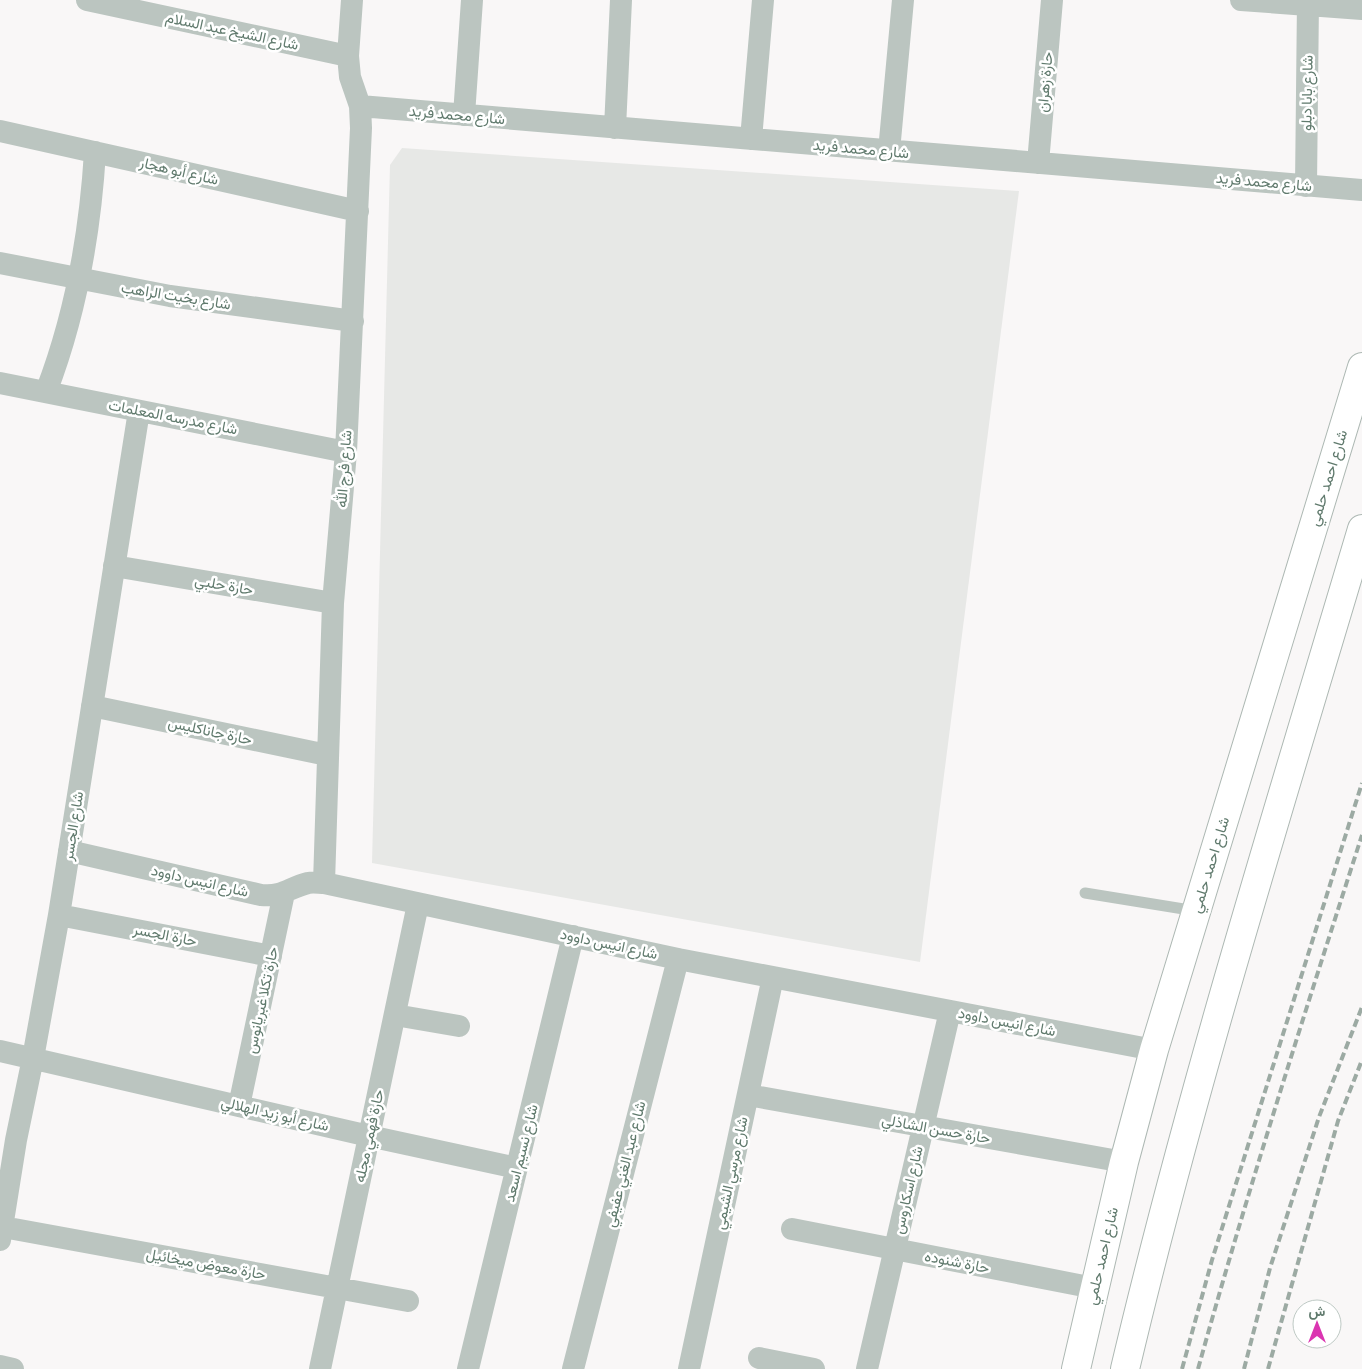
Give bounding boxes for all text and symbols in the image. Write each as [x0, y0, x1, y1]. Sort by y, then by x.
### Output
street label: شارع الشيخ عبد السلام [163, 6, 301, 56]
street label: حارة زهران [1031, 51, 1058, 113]
street label: شارع بابا دبلو [1295, 55, 1319, 131]
street label: شارع محمد فريد [408, 100, 506, 130]
street label: شارع محمد فريد [812, 134, 910, 164]
street label: شارع أبو هجار [136, 151, 221, 191]
street label: شارع محمد فريد [1215, 167, 1313, 197]
street label: شارع بخيت الراهب [120, 276, 233, 316]
street label: شارع مدرسه المعلمات [107, 394, 240, 440]
street label: شارع احمد حلمي [1303, 427, 1355, 529]
street label: شارع فرج الله [330, 429, 358, 509]
street label: حارة حلبي [193, 569, 255, 603]
street label: حارة جاناكليس [166, 711, 254, 750]
street label: شارع الجسر [57, 790, 89, 863]
street label: شارع احمد حلمي [1185, 814, 1237, 916]
street label: شارع انيس داوود [149, 859, 251, 903]
street label: حارة الجسر [130, 918, 199, 951]
street label: شارع انيس داوود [558, 923, 660, 965]
street label: حارة تكلا غبريانوس [240, 945, 283, 1055]
street label: شارع انيس داوود [956, 1002, 1058, 1042]
street label: حارة فهمي مجله [348, 1087, 392, 1185]
street label: شارع أبو زيد الهلالي [219, 1091, 331, 1139]
street label: شارع عبد الغني عفيفي [599, 1098, 653, 1230]
street label: شارع نسيم اسعد [498, 1102, 544, 1204]
street label: حارة حسن الشاذلي [880, 1109, 992, 1151]
street label: شارع مرسي الشيمي [708, 1114, 756, 1232]
street label: شارع اسكاروس [887, 1144, 929, 1236]
street label: شارع احمد حلمي [1080, 1205, 1126, 1307]
street label: حارة معوض ميخائيل [145, 1243, 268, 1284]
street label: حارة شنوده [923, 1245, 991, 1278]
north arrow [1292, 1299, 1342, 1349]
text: ش [1309, 1301, 1326, 1320]

